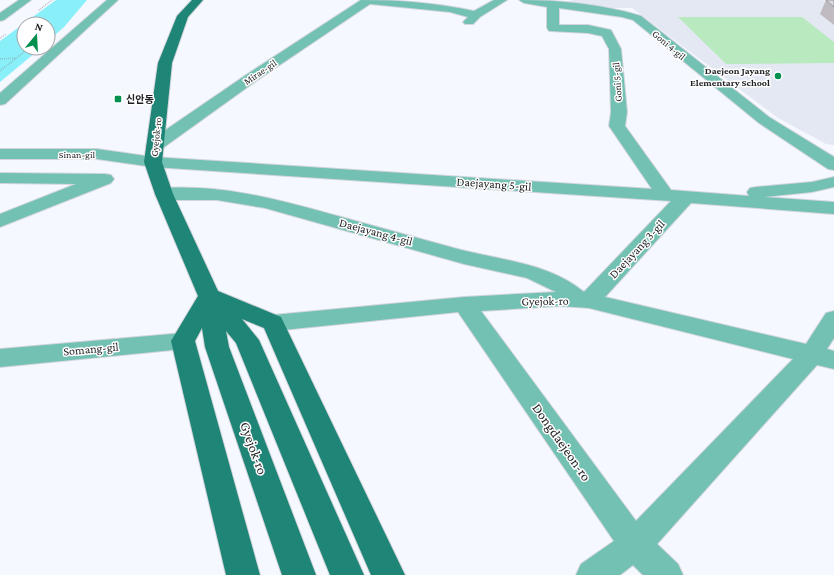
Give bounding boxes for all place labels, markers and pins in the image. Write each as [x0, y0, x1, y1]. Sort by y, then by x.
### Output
place label: Daejeon Jayang Elementary School [690, 65, 770, 88]
marker: Daejeon Jayang Elementary School [773, 71, 783, 81]
marker: 신안동 [113, 94, 123, 104]
place label: 신안동 [126, 94, 154, 105]

